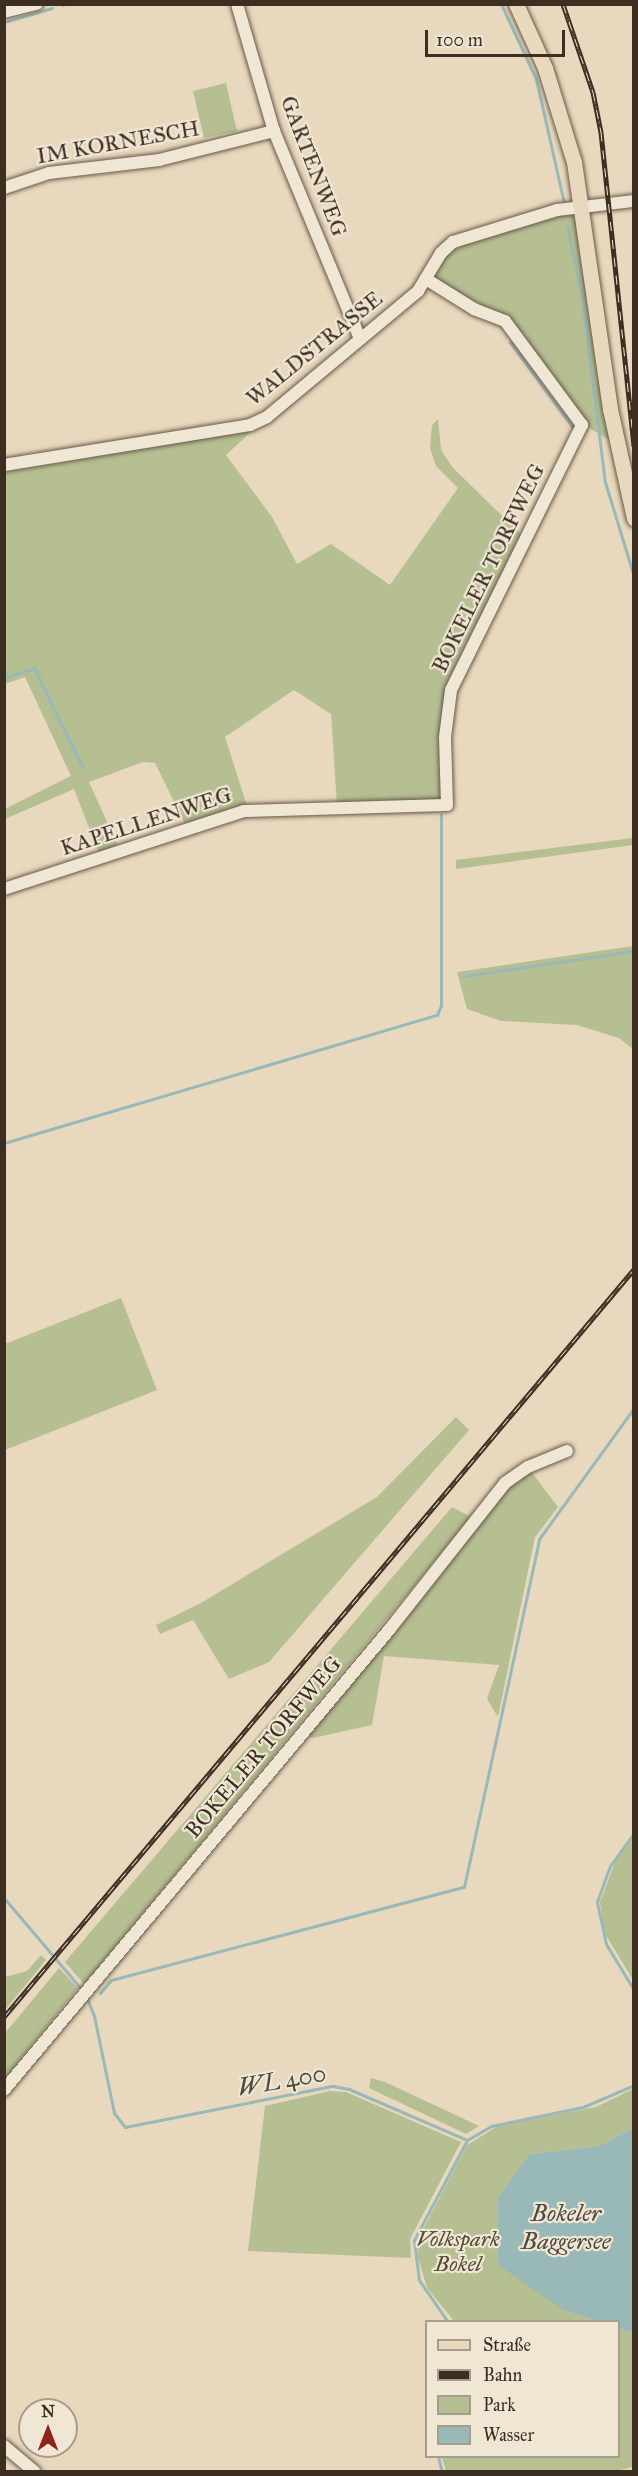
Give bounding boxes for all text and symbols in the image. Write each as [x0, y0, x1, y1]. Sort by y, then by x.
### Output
scale bar [428, 18, 568, 56]
text: 100 m [436, 29, 483, 51]
street label: GARTENWEG [275, 92, 353, 240]
street label: IM KORNESCH [35, 115, 201, 169]
street label: WALDSTRASSE [241, 285, 387, 411]
street label: BOKELER TORFWEG [426, 459, 550, 677]
street label: KAPELLENWEG [57, 781, 235, 861]
street label: BOKELER TORFWEG [179, 1651, 347, 1843]
water label: WL 400 [236, 2059, 328, 2103]
water label: Bokeler Baggersee [521, 2200, 611, 2256]
park label: Volkspark Bokel [416, 2225, 500, 2276]
legend [425, 2320, 620, 2458]
text: Straße [483, 2334, 531, 2356]
text: Bahn [483, 2364, 522, 2386]
text: Park [483, 2394, 516, 2416]
north arrow [18, 2398, 78, 2458]
text: N [41, 2402, 55, 2421]
text: Wasser [483, 2424, 534, 2446]

